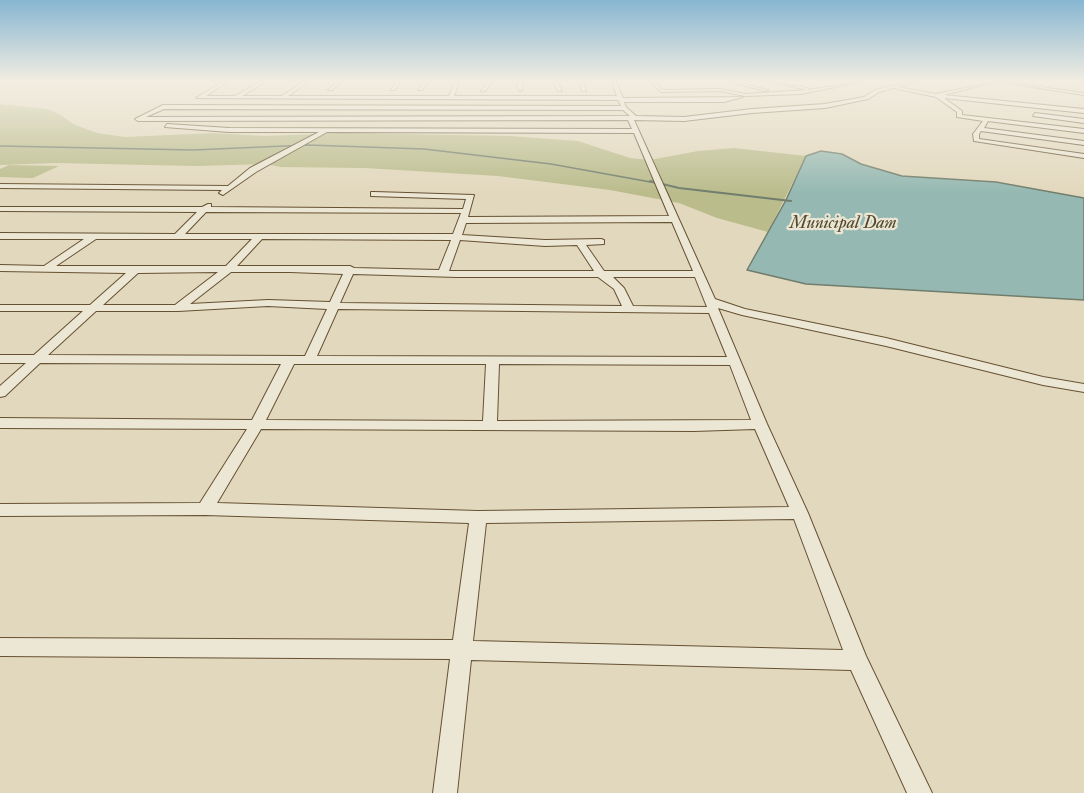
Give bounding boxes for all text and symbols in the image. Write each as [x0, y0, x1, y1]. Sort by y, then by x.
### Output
water label: Municipal Dam [789, 213, 897, 235]

